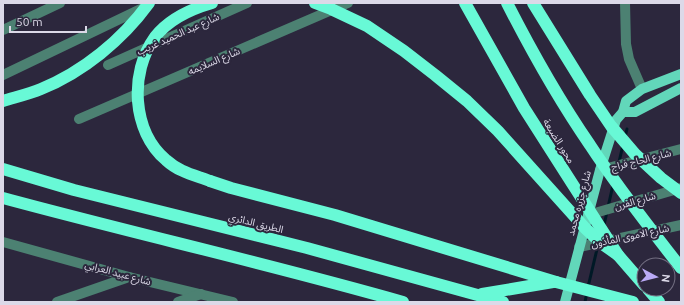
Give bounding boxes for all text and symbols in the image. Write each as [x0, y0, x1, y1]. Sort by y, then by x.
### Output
scale bar [10, 8, 86, 34]
street label: شارع عبد الحميد غريب [135, 11, 222, 59]
text: 50 m [16, 15, 43, 28]
street label: شارع السلايمه [187, 45, 242, 79]
street label: محور الضبعة [540, 117, 577, 166]
street label: شارع الحاج فراج [610, 147, 673, 175]
street label: شارع جزيره محمد [565, 169, 595, 237]
street label: شارع الفرن [613, 190, 658, 214]
street label: الطريق الدائري [227, 211, 285, 237]
street label: شارع الاموى المأذون [590, 222, 671, 252]
north arrow [636, 257, 676, 297]
street label: شارع عبيد العرابي [83, 259, 152, 289]
text: N [659, 273, 672, 283]

